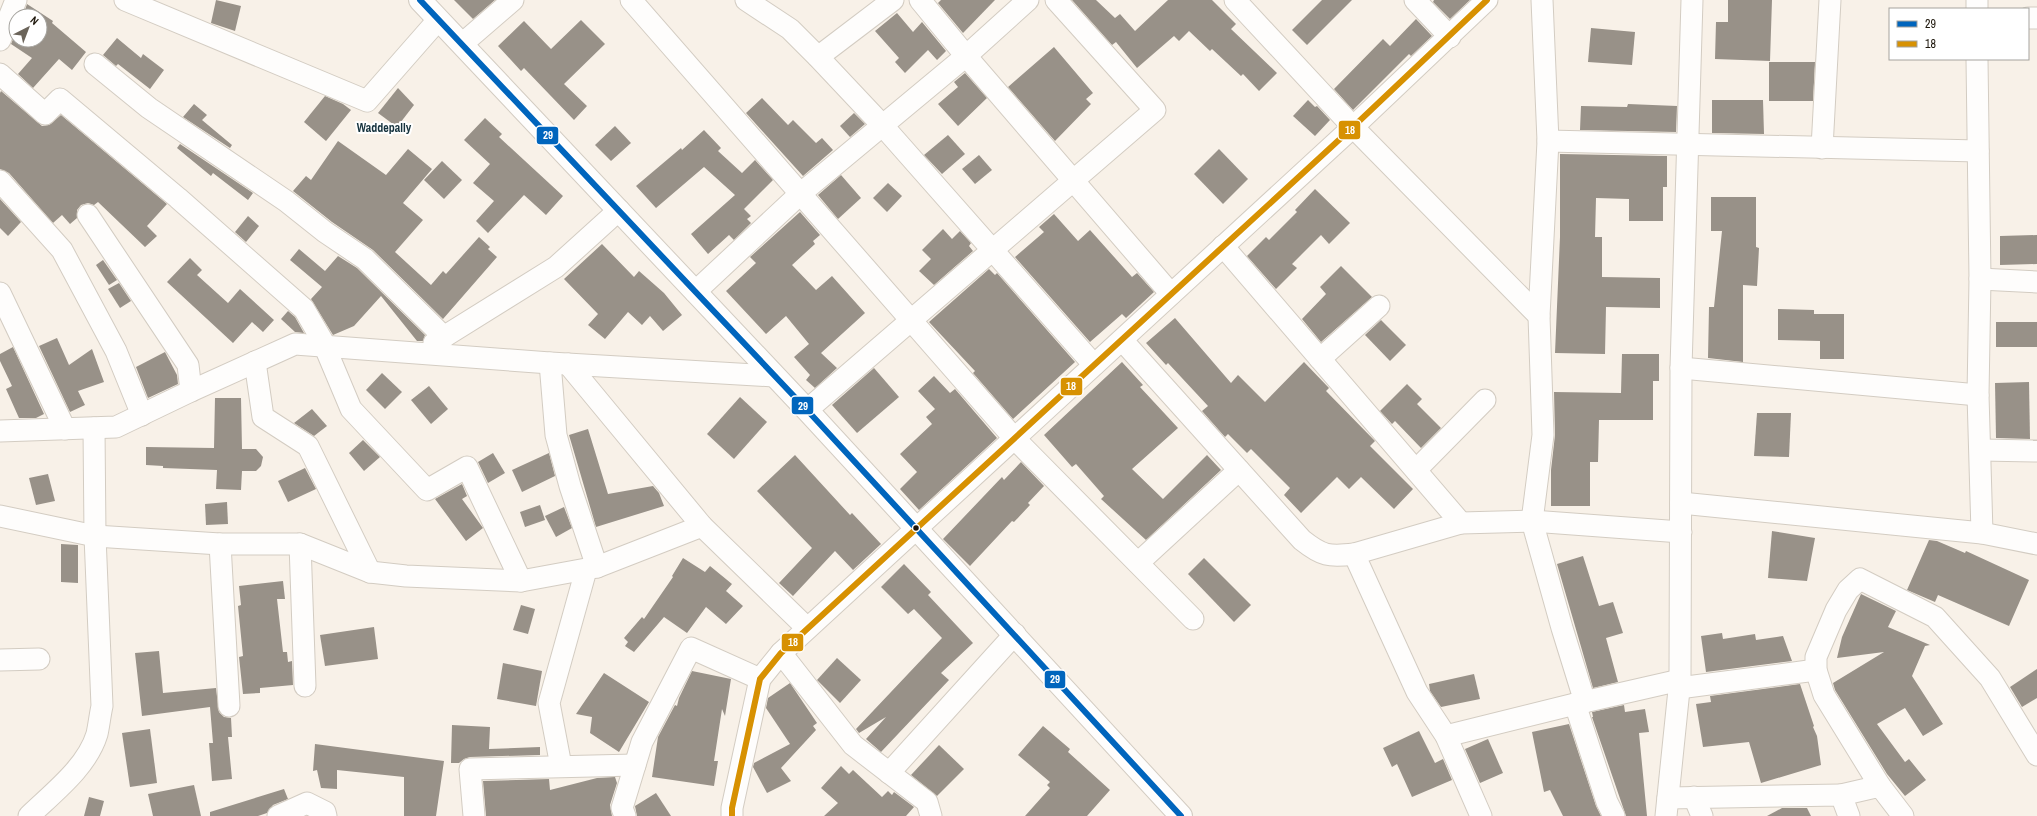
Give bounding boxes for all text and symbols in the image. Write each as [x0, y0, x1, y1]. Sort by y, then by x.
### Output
north arrow [8, 8, 48, 48]
legend [1889, 8, 2029, 60]
text: N [28, 13, 42, 28]
text: 29 [1925, 16, 1936, 32]
text: 18 [1925, 36, 1936, 52]
district label: Waddepally [357, 120, 412, 136]
line badge: 18 [1338, 120, 1361, 140]
text: 18 [1345, 123, 1355, 137]
line badge: 29 [536, 126, 559, 145]
text: 29 [543, 128, 553, 142]
line badge: 18 [1060, 377, 1083, 396]
text: 18 [1066, 379, 1076, 393]
line badge: 29 [791, 396, 814, 415]
text: 29 [798, 399, 808, 413]
unlabelled marker [911, 523, 921, 533]
line badge: 18 [781, 633, 804, 652]
text: 18 [788, 635, 798, 649]
line badge: 29 [1044, 670, 1066, 689]
text: 29 [1050, 672, 1060, 686]

